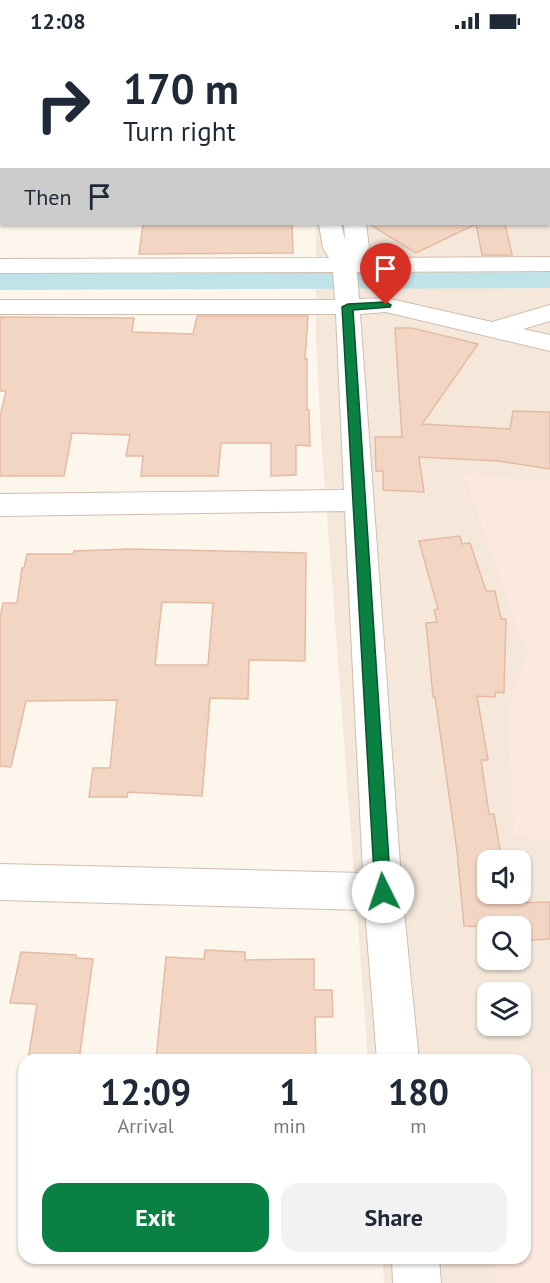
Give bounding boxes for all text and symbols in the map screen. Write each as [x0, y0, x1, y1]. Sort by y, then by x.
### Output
text: 12:08 [30, 7, 86, 35]
text: 170 m [123, 61, 239, 116]
icon: right [24, 66, 102, 144]
text: Turn right [123, 114, 236, 148]
icon: arrive [83, 180, 116, 213]
text: Then [24, 183, 71, 211]
pin [360, 243, 411, 305]
icon: arrive [369, 252, 402, 285]
map controls [477, 850, 531, 1036]
button: sound [477, 850, 531, 904]
position arrow [351, 860, 415, 924]
button: search [477, 916, 531, 970]
button: layers [477, 982, 531, 1036]
text: 12:09 [100, 1068, 191, 1115]
text: 1 [279, 1068, 300, 1115]
text: 180 [388, 1068, 449, 1115]
text: Arrival [118, 1113, 174, 1139]
text: min [273, 1113, 306, 1139]
text: m [410, 1113, 427, 1139]
button: Exit [42, 1183, 269, 1252]
button: Share [281, 1183, 507, 1252]

